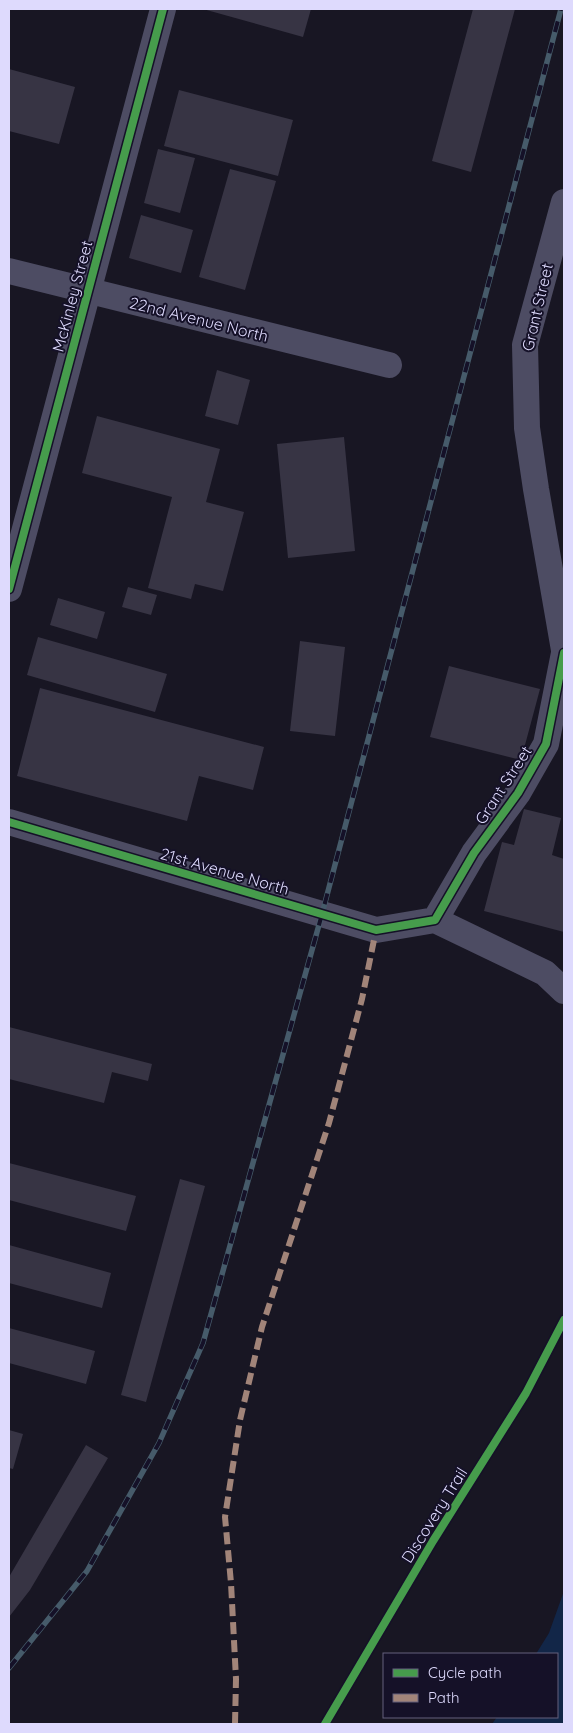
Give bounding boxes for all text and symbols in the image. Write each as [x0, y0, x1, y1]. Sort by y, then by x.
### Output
street label: McKinley Street [48, 238, 96, 354]
street label: Grant Street [517, 261, 557, 353]
street label: 22nd Avenue North [128, 292, 270, 346]
street label: Grant Street [470, 742, 536, 828]
street label: 21st Avenue North [158, 843, 292, 899]
street label: Discovery Trail [397, 1464, 471, 1566]
legend [383, 1653, 558, 1718]
text: Cycle path [428, 1663, 502, 1682]
text: Path [428, 1688, 460, 1707]

